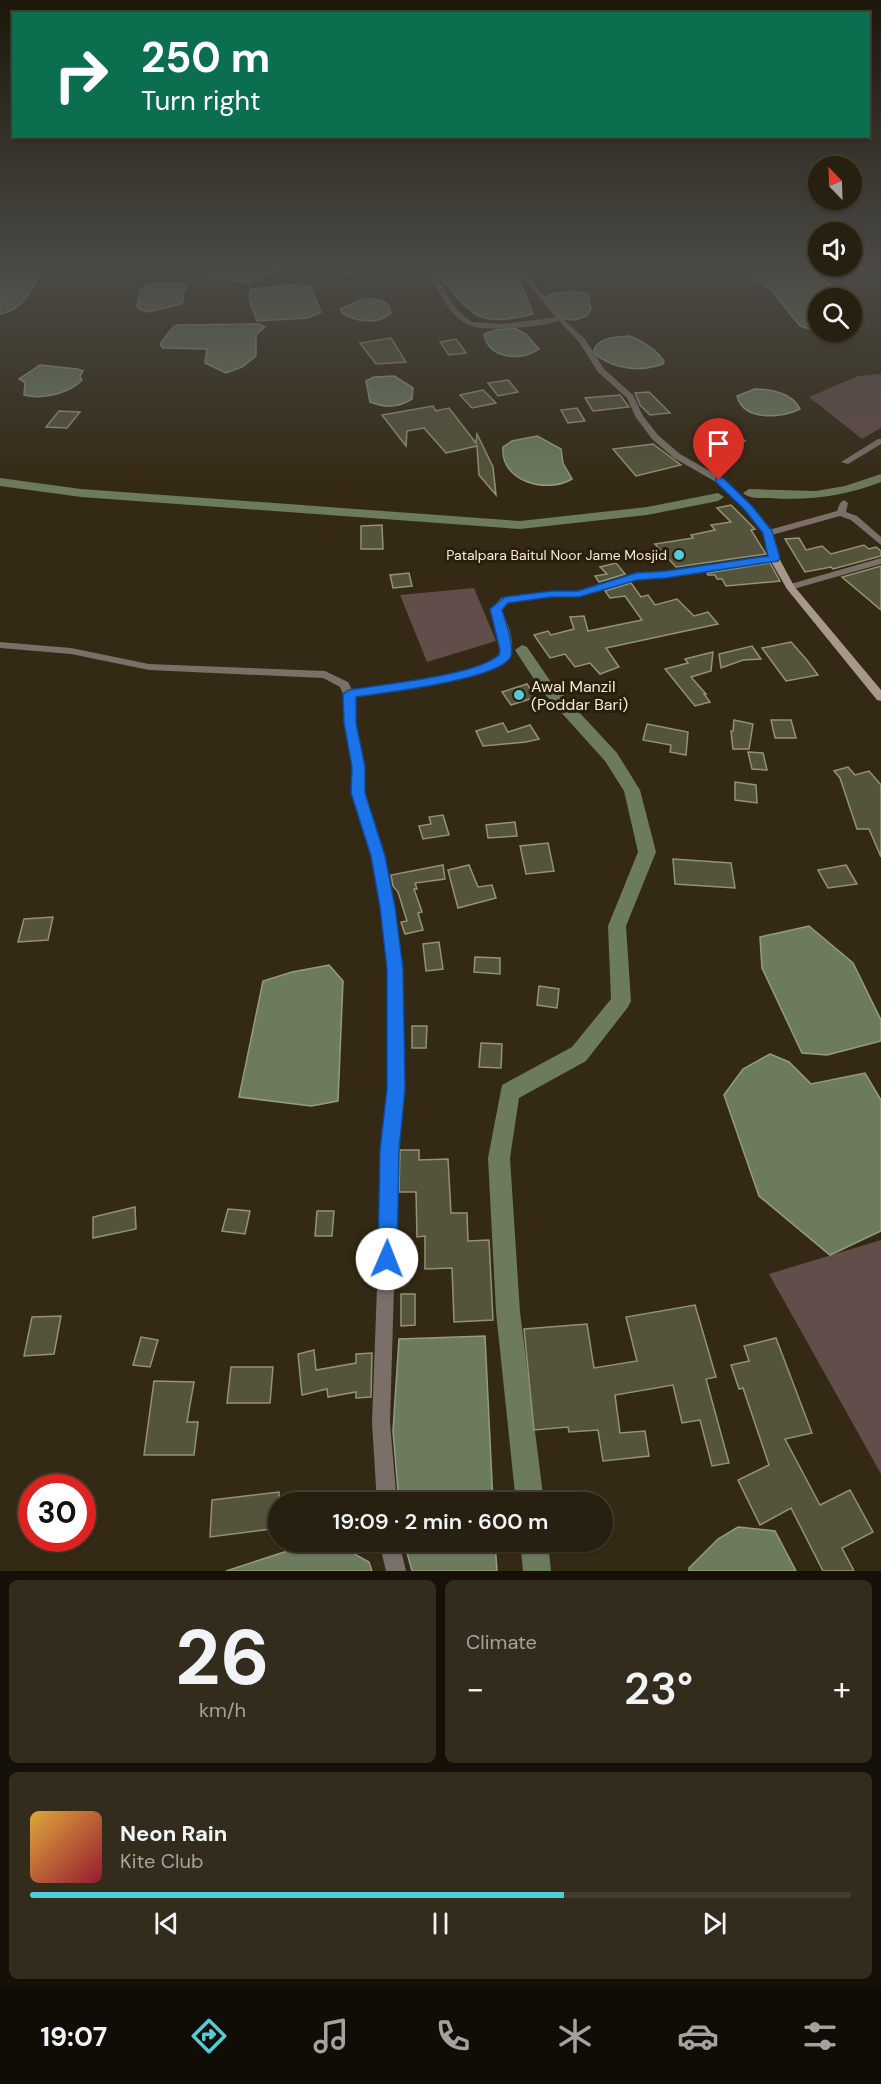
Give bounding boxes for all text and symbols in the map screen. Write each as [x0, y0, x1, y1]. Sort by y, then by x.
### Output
text: 250 m [141, 30, 270, 85]
icon: right [42, 36, 120, 114]
text: Turn right [141, 83, 261, 118]
north arrow [808, 156, 862, 210]
map controls [808, 156, 862, 342]
button: sound [808, 222, 862, 276]
button: search [808, 288, 862, 342]
pin [693, 418, 744, 480]
icon: arrive [702, 427, 735, 460]
place label: Patalpara Baitul Noor Jame Mosjid [446, 546, 667, 564]
marker: Patalpara Baitul Noor Jame Mosjid [672, 548, 686, 562]
place label: Awal Manzil (Poddar Bari) [531, 676, 628, 715]
marker: Awal Manzil (Poddar Bari) [512, 688, 526, 702]
position arrow [355, 1227, 419, 1291]
speed limit sign: 30 [18, 1474, 96, 1552]
text: 19:09 · 2 min · 600 m [333, 1507, 548, 1536]
text: 26 [175, 1607, 270, 1708]
text: Climate [466, 1629, 537, 1655]
text: 23° [624, 1659, 693, 1718]
text: − [466, 1667, 484, 1710]
text: + [833, 1667, 851, 1710]
text: km/h [199, 1697, 246, 1723]
text: Neon Rain [120, 1819, 227, 1848]
text: Kite Club [120, 1848, 204, 1874]
icon: previous [150, 1907, 183, 1940]
icon: pause [424, 1907, 457, 1940]
icon: next [698, 1907, 731, 1940]
icon: directions [188, 2015, 230, 2057]
icon: music [310, 2015, 352, 2057]
icon: phone [432, 2015, 474, 2057]
icon: climate [554, 2015, 596, 2057]
icon: car [677, 2015, 719, 2057]
icon: filters [799, 2015, 841, 2057]
text: 19:07 [40, 2019, 107, 2054]

